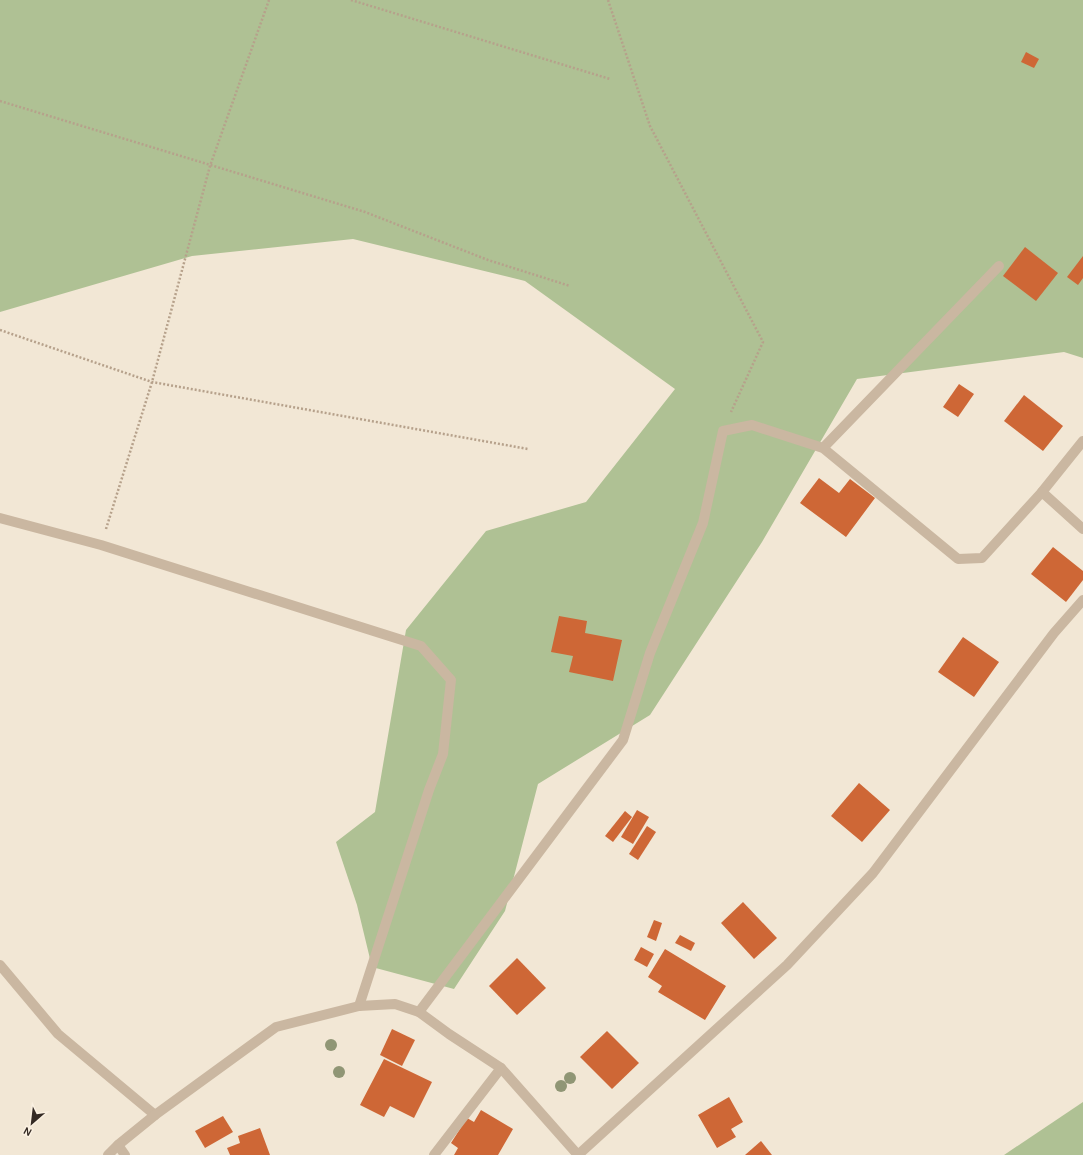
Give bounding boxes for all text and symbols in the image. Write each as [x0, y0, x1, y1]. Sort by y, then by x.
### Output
north arrow [12, 1103, 52, 1143]
text: N [21, 1124, 34, 1139]

